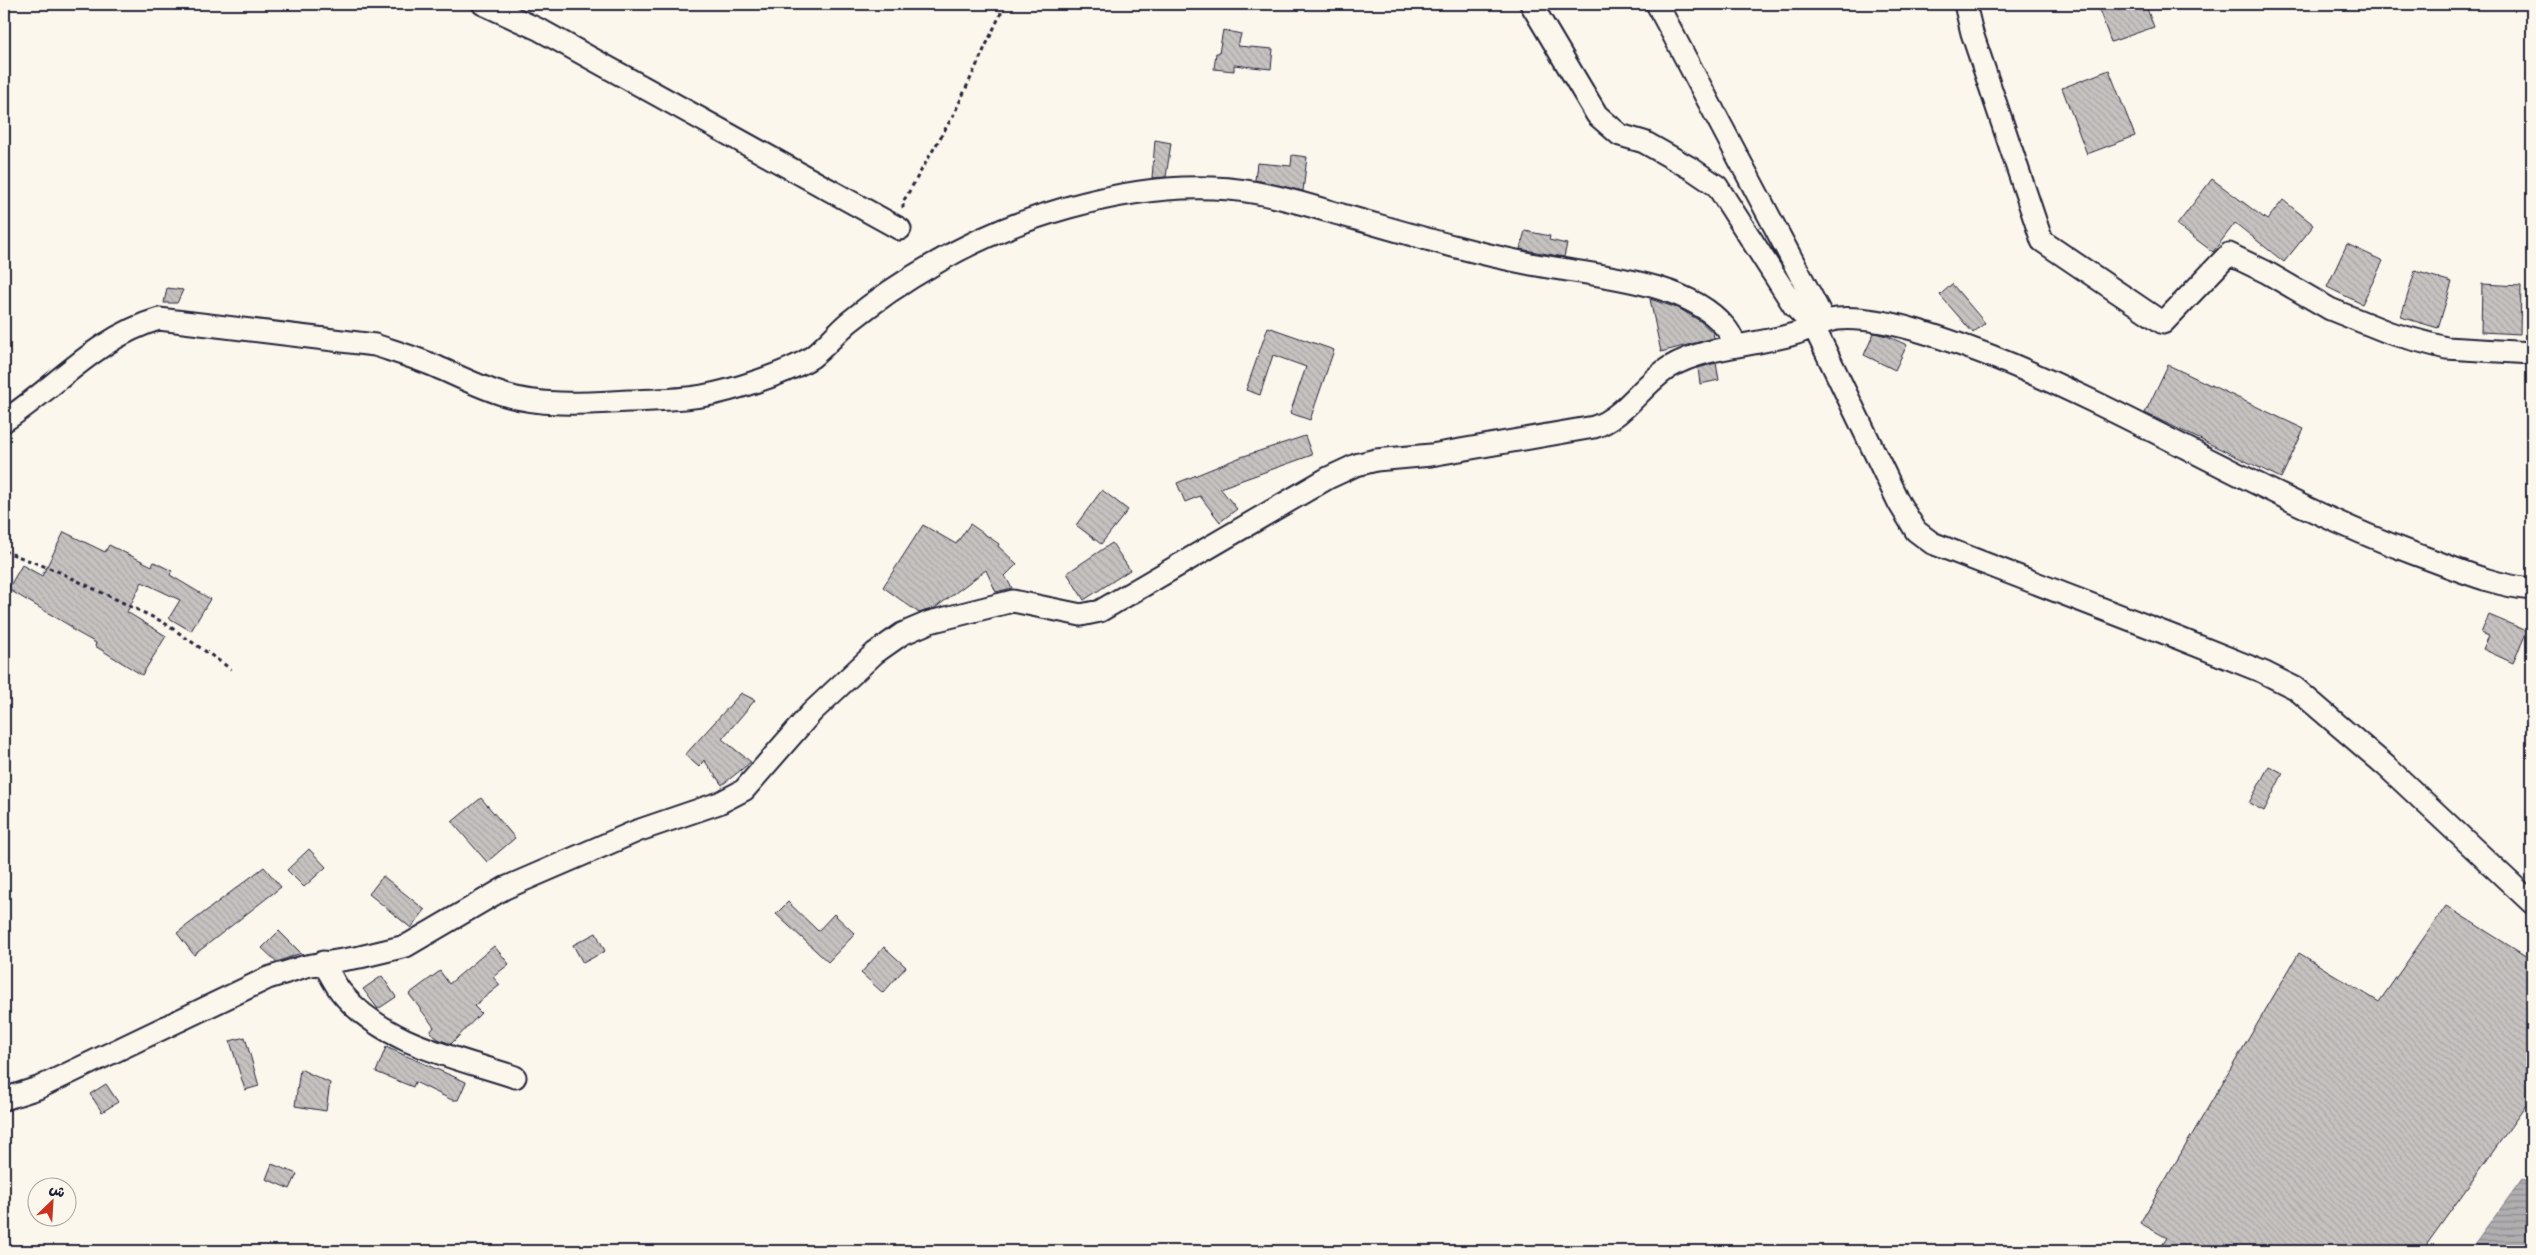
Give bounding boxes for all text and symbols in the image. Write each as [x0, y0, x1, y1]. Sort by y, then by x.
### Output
north arrow [28, 1178, 78, 1228]
text: ش [47, 1180, 68, 1202]

